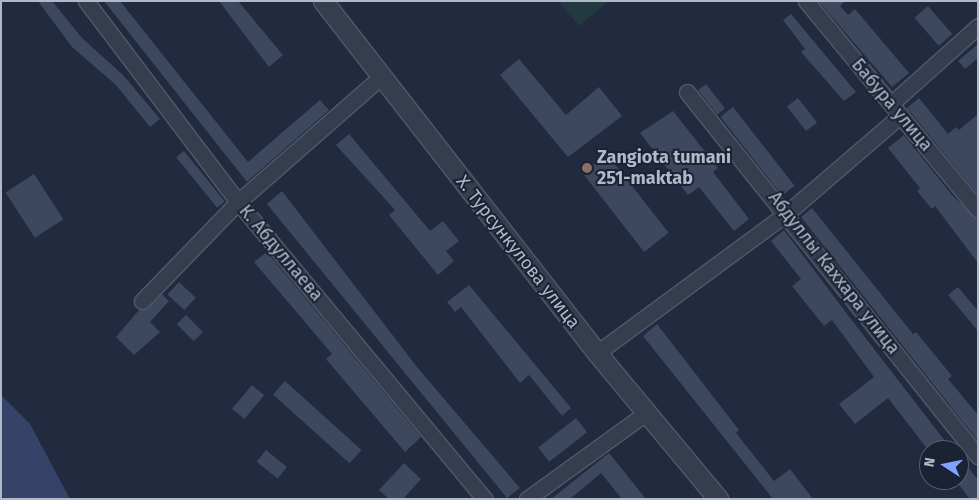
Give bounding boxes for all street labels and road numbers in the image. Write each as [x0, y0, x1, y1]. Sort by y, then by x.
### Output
street label: Бабура улица [847, 54, 937, 156]
street label: Х. Турсункулова улица [451, 171, 585, 333]
street label: Абдуллы Каххара улица [764, 187, 904, 359]
street label: К. Абдуллаева [234, 200, 328, 306]

